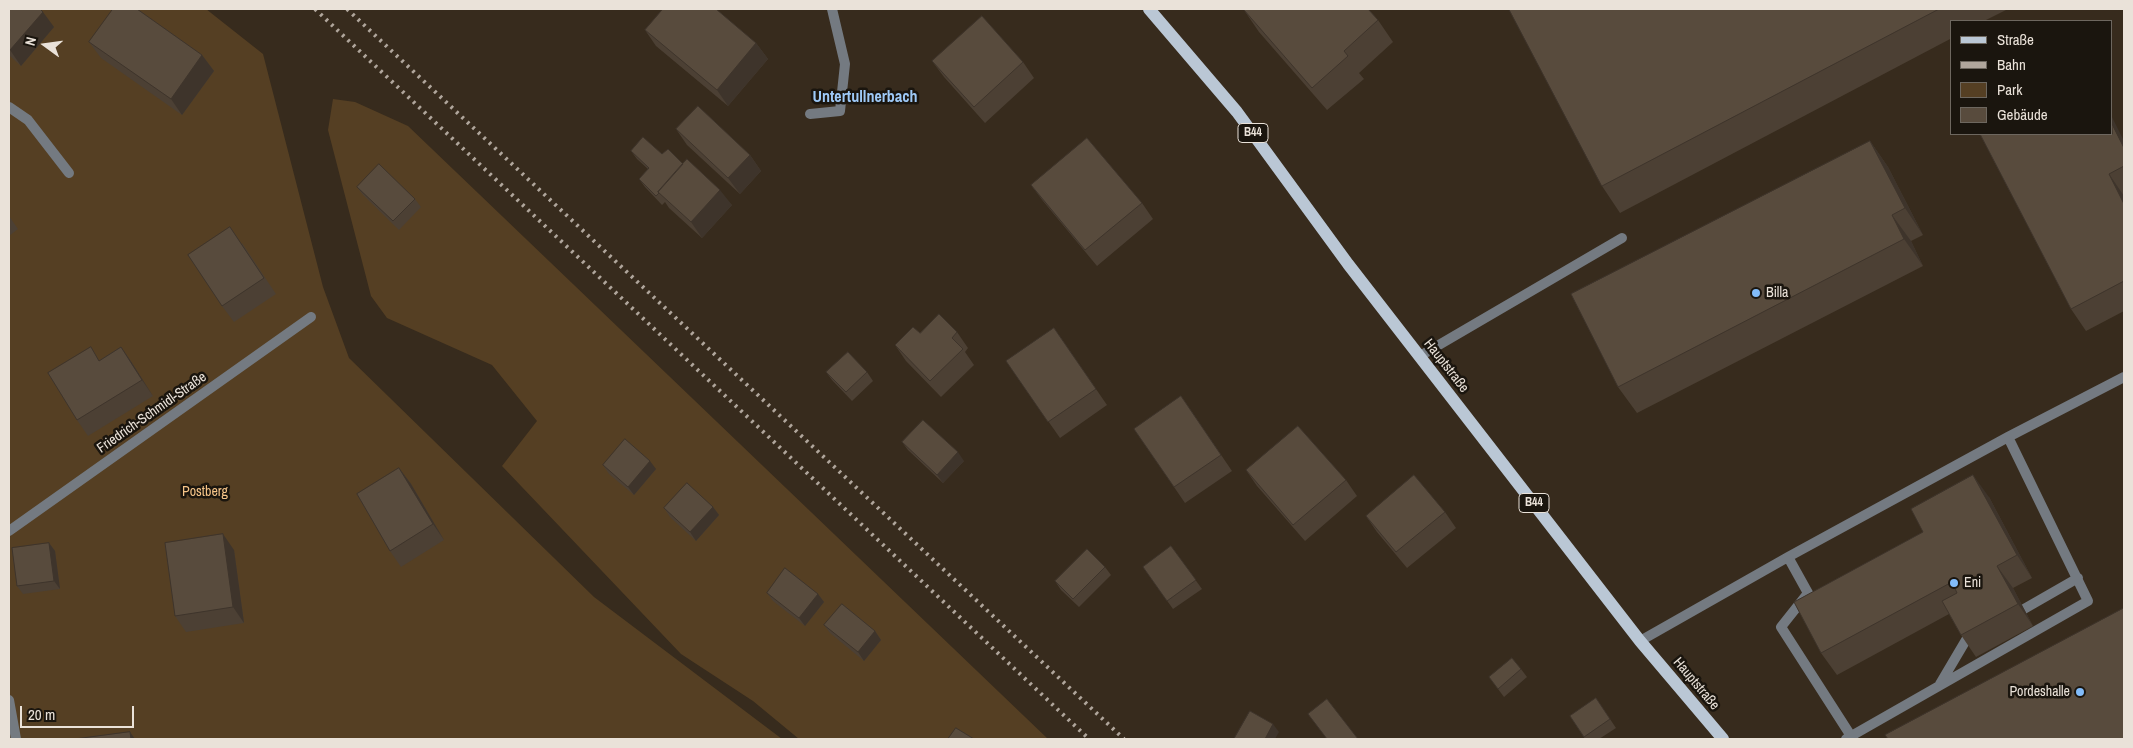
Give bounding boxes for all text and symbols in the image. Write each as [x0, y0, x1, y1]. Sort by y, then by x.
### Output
north arrow [20, 20, 70, 70]
legend [1950, 20, 2113, 135]
text: Straße [1997, 29, 2034, 50]
text: N [21, 35, 40, 48]
text: Bahn [1997, 54, 2026, 75]
text: Park [1997, 79, 2022, 100]
district label: Untertullnerbach [813, 88, 917, 108]
text: Gebäude [1997, 104, 2048, 125]
road number: B44 [1238, 124, 1268, 142]
place label: Billa [1766, 285, 1788, 301]
marker: Billa [1750, 287, 1762, 299]
street label: Hauptstraße [1420, 336, 1472, 396]
street label: Friedrich-Schmidl-Straße [94, 369, 210, 457]
park label: Postberg [182, 484, 228, 500]
road number: B44 [1519, 493, 1549, 512]
place label: Eni [1964, 575, 1981, 591]
marker: Eni [1948, 577, 1960, 589]
street label: Hauptstraße [1669, 654, 1723, 714]
place label: Pordeshalle [2009, 684, 2070, 700]
marker: Pordeshalle [2074, 686, 2086, 698]
scale bar [22, 696, 136, 728]
text: 20 m [28, 704, 55, 725]

